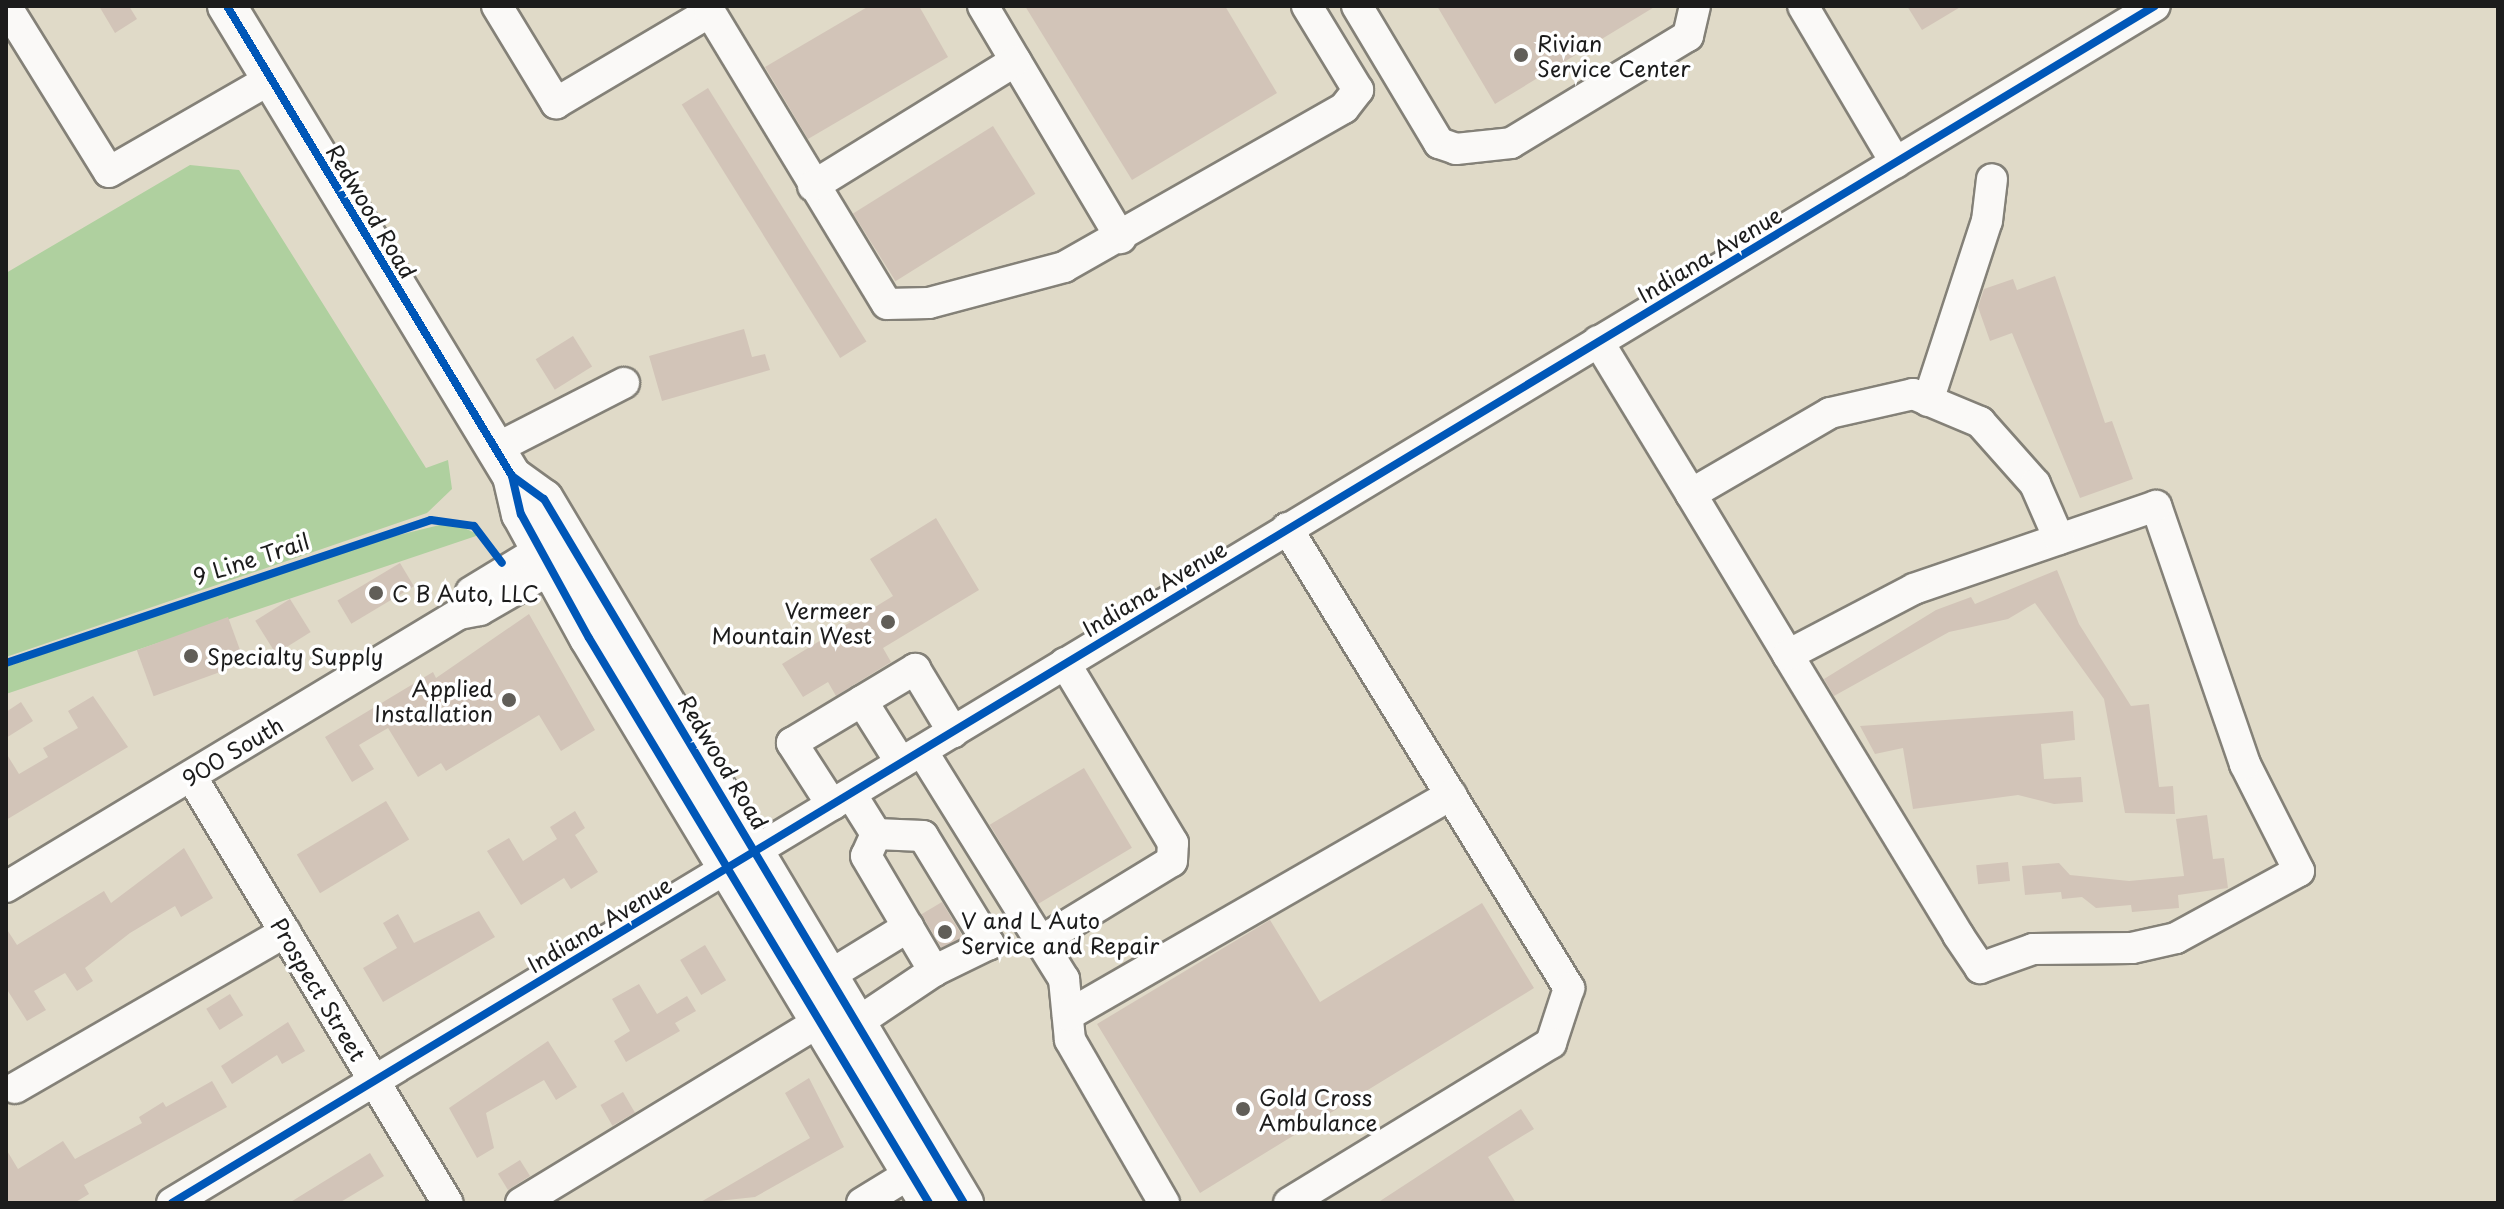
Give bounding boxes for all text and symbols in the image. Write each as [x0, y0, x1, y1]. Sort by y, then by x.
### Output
place label: Rivian Service Center [1537, 29, 1691, 80]
marker: Rivian Service Center [1512, 46, 1530, 64]
street label: Redwood Road [321, 139, 423, 283]
street label: Indiana Avenue [1632, 201, 1786, 307]
street label: 9 Line Trail [190, 527, 312, 589]
street label: Indiana Avenue [1077, 535, 1231, 641]
place label: C B Auto, LLC [392, 580, 543, 606]
marker: C B Auto, LLC [367, 584, 385, 602]
place label: Vermeer Mountain West [712, 596, 872, 648]
marker: Vermeer Mountain West [879, 613, 897, 631]
place label: Specialty Supply [207, 643, 383, 669]
marker: Specialty Supply [182, 647, 200, 665]
place label: Applied Installation [374, 674, 493, 726]
street label: Redwood Road [673, 690, 775, 834]
marker: Applied Installation [500, 691, 518, 709]
street label: 900 South [177, 711, 287, 791]
street label: Indiana Avenue [522, 871, 676, 977]
place label: V and L Auto Service and Repair [961, 906, 1159, 958]
street label: Prospect Street [266, 912, 372, 1066]
marker: V and L Auto Service and Repair [936, 923, 954, 941]
place label: Gold Cross Ambulance [1259, 1083, 1377, 1134]
marker: Gold Cross Ambulance [1234, 1100, 1252, 1118]

